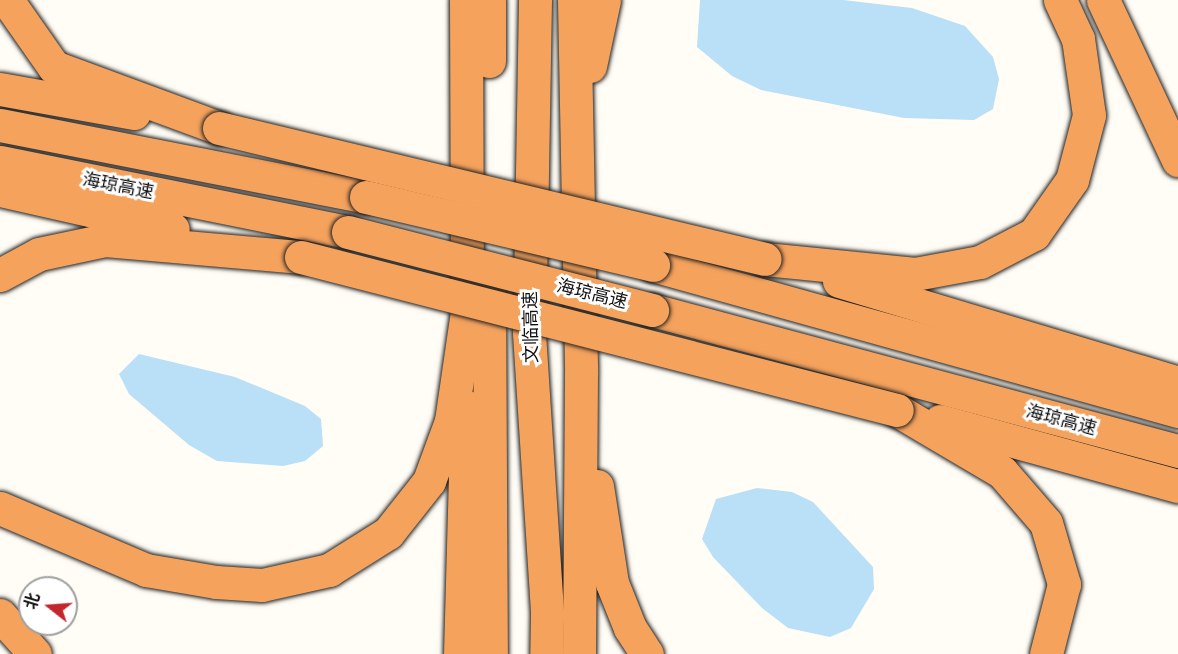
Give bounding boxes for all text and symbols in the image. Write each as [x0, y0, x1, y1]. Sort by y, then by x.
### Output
street label: 海琼高速 [81, 169, 155, 203]
street label: 海琼高速 [554, 275, 630, 313]
street label: 文临高速 [520, 291, 542, 363]
street label: 海琼高速 [1023, 400, 1099, 440]
north arrow [18, 576, 78, 636]
text: 北 [22, 591, 43, 611]

